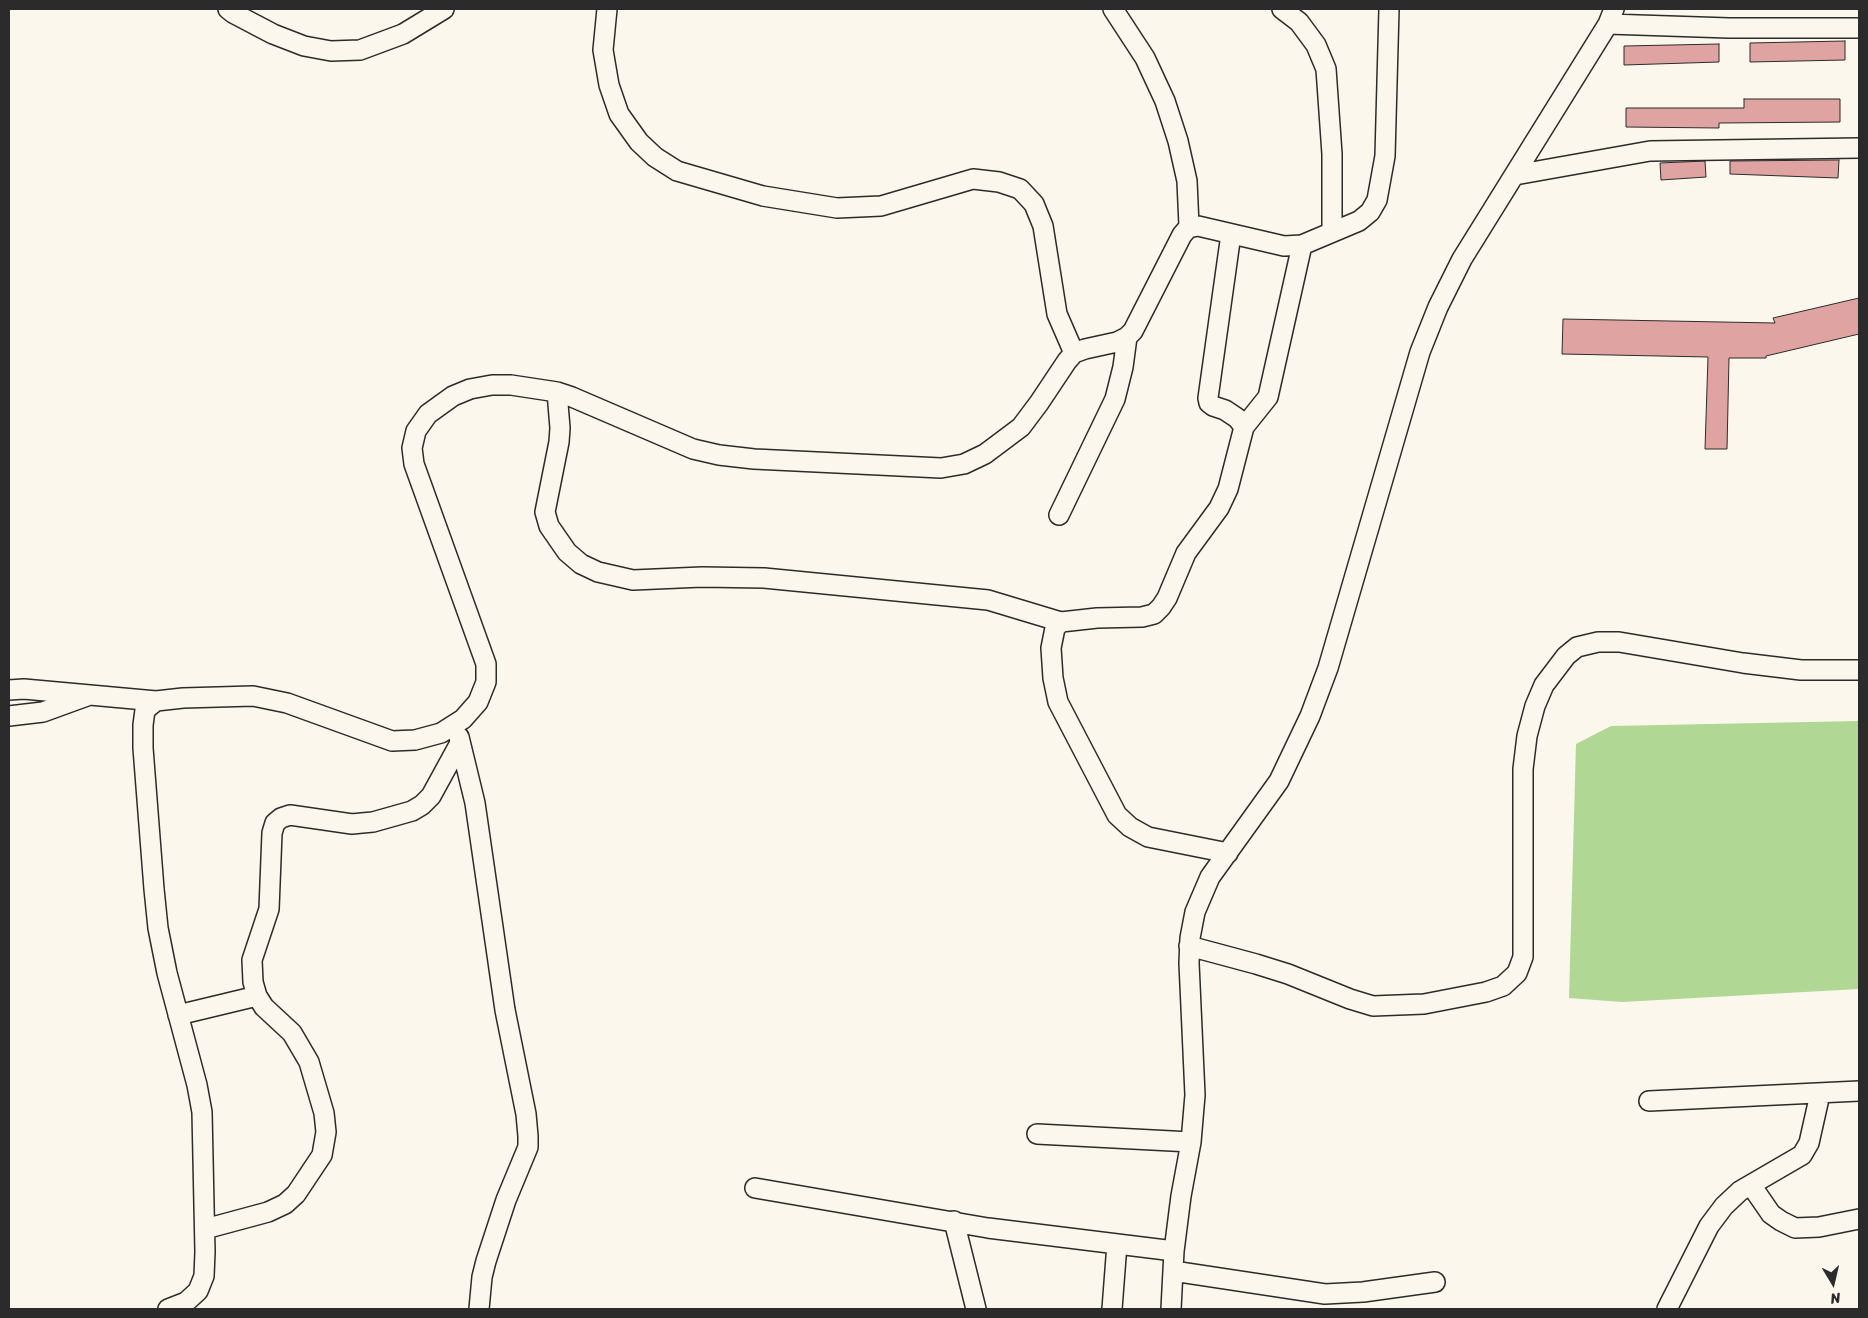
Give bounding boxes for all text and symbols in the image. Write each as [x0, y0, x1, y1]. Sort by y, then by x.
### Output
north arrow [1808, 1258, 1858, 1308]
text: N [1829, 1285, 1842, 1311]

